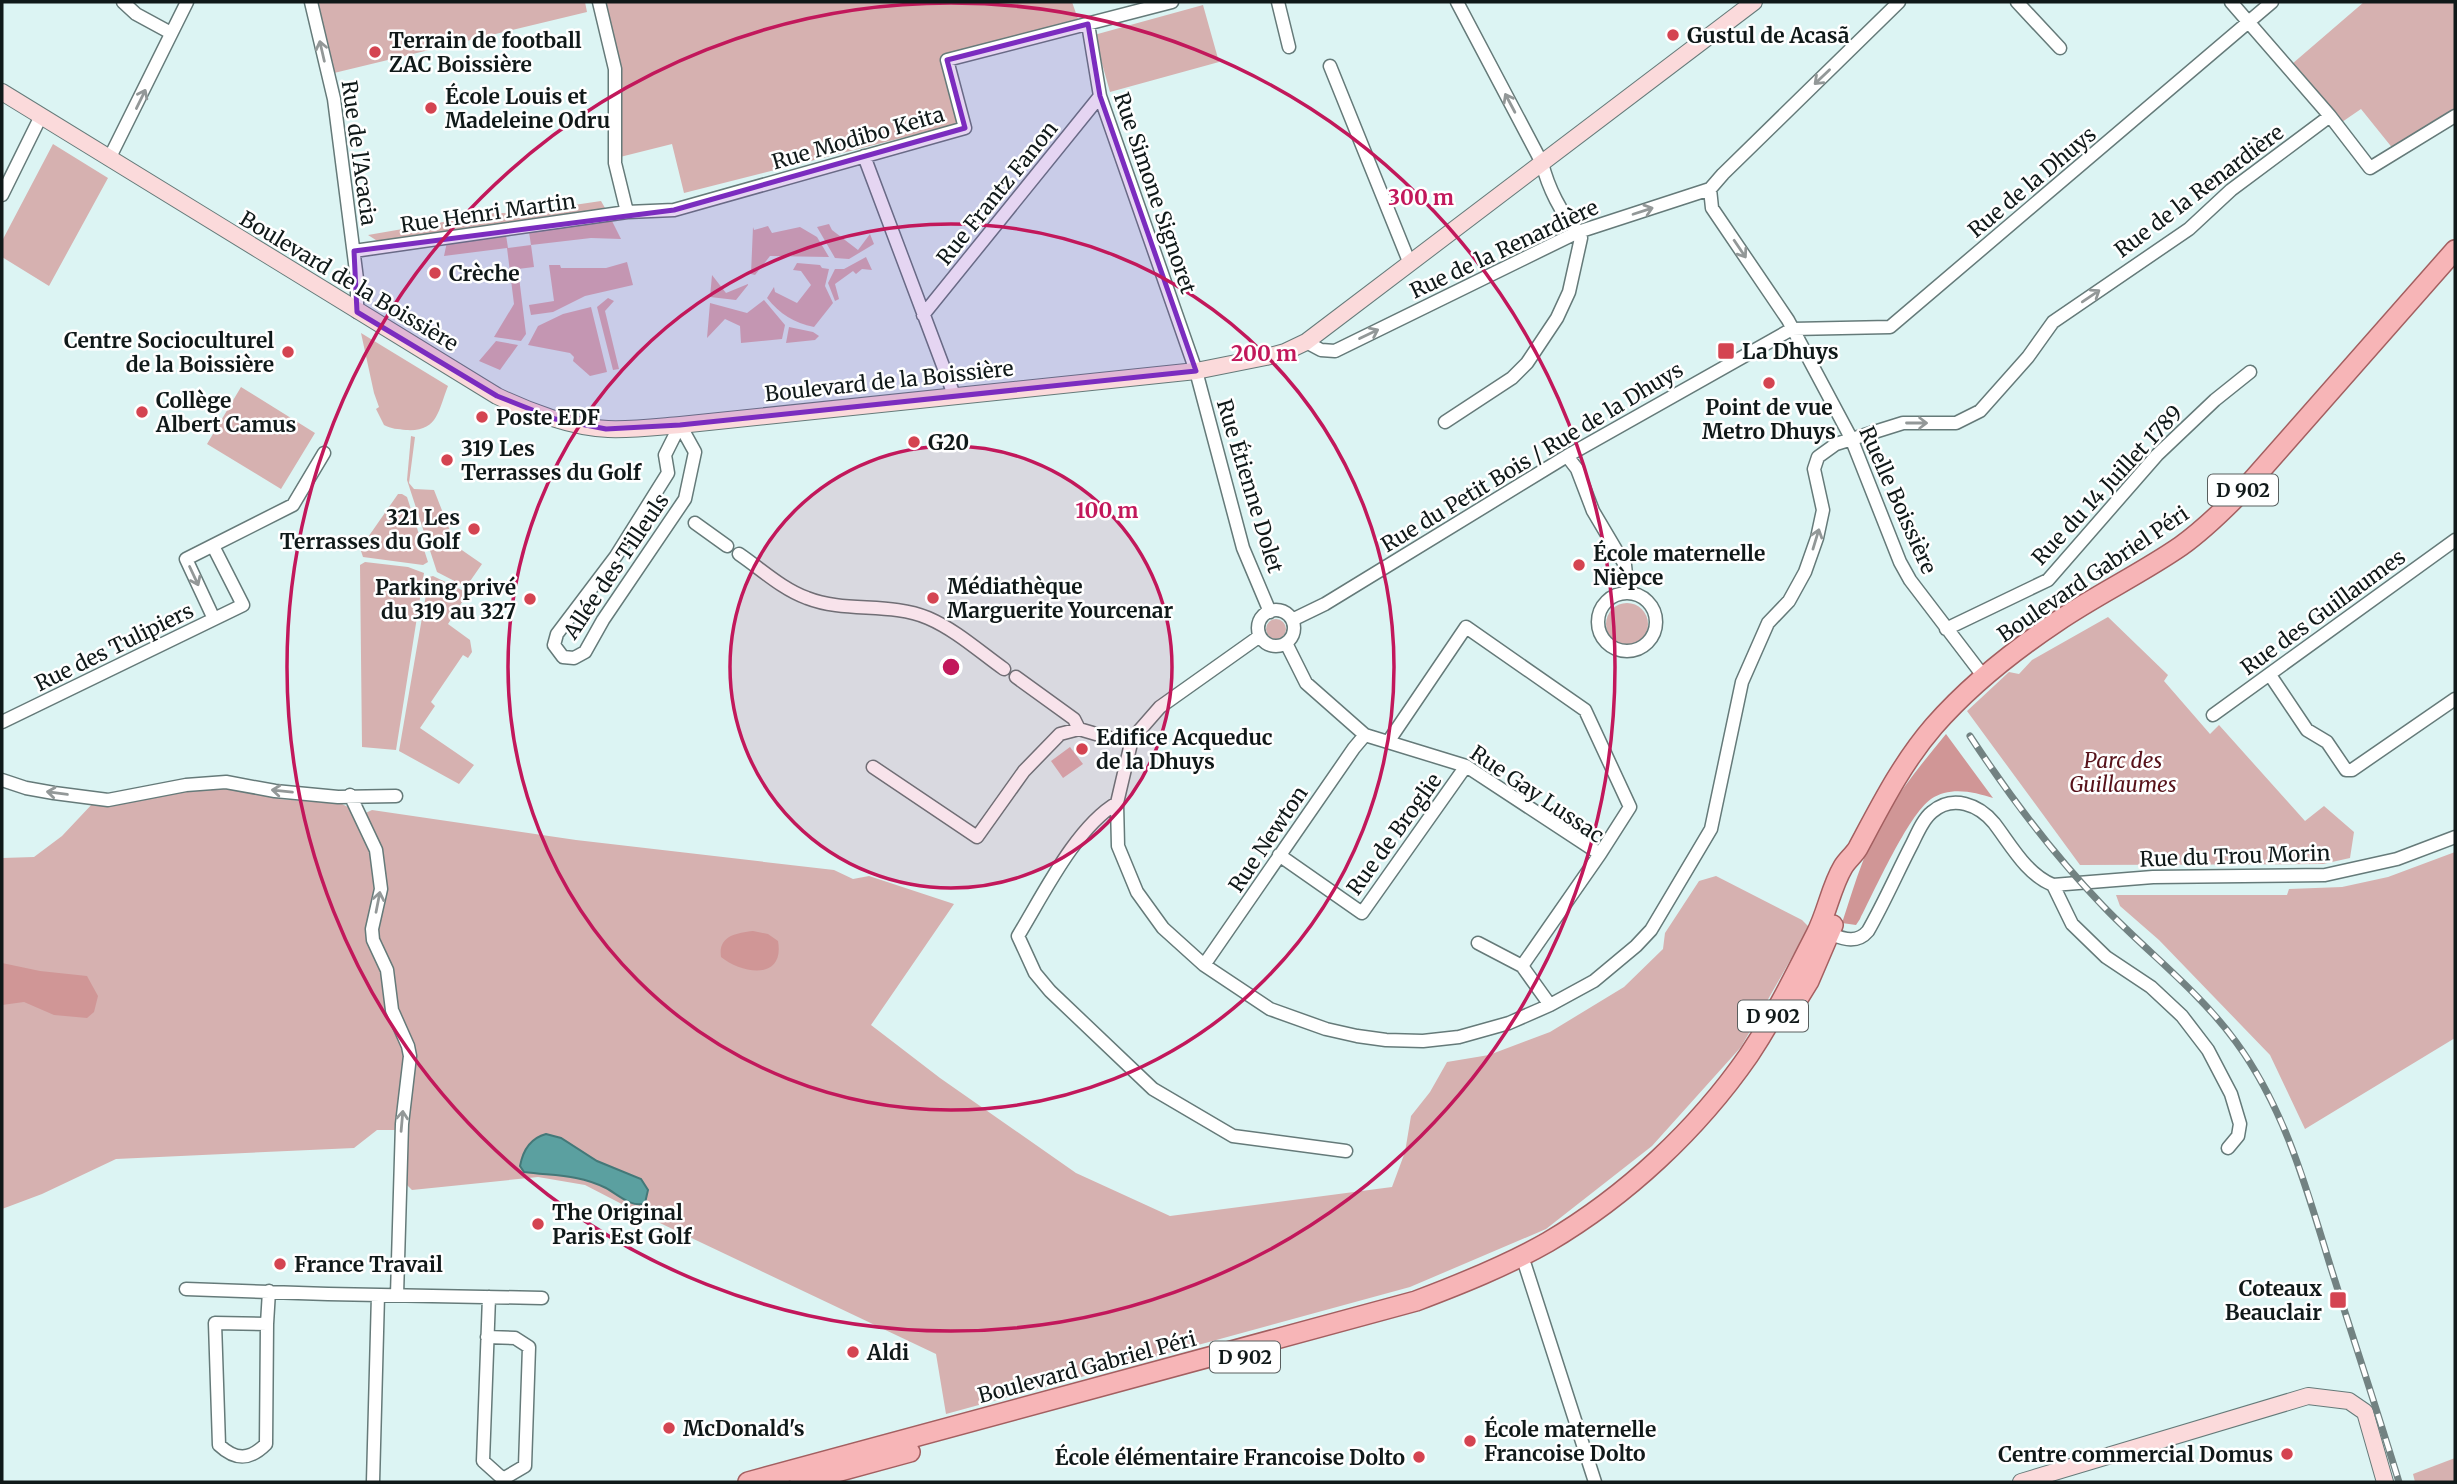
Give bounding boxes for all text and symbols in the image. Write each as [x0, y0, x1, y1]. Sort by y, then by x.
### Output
place label: Gustul de Acasã [1687, 22, 1850, 49]
place label: Terrain de football ZAC Boissière [389, 27, 582, 78]
marker: Gustul de Acasã [1665, 27, 1681, 43]
one-way arrow [315, 40, 328, 62]
marker: Terrain de football ZAC Boissière [367, 44, 383, 60]
one-way arrow [1813, 69, 1830, 86]
street label: Rue de l'Acacia [335, 79, 383, 227]
place label: École Louis et Madeleine Odru [445, 82, 610, 134]
one-way arrow [135, 89, 148, 110]
street label: Rue Simone Signoret [1108, 89, 1202, 297]
one-way arrow [1503, 93, 1517, 114]
marker: École Louis et Madeleine Odru [423, 100, 439, 116]
street label: Rue Modibo Keita [769, 100, 947, 176]
street label: Rue Frantz Fanon [931, 115, 1063, 270]
street label: Rue de la Renardière [2109, 119, 2289, 263]
street label: Rue de la Dhuys [1962, 121, 2102, 243]
text: 300 m [1388, 184, 1454, 211]
street label: Rue Henri Martin [399, 187, 577, 239]
street label: Rue de la Renardière [1406, 194, 1602, 304]
one-way arrow [1632, 203, 1654, 216]
street label: Boulevard de la Boissière [235, 205, 463, 357]
one-way arrow [1733, 239, 1747, 258]
place label: Crèche [449, 260, 520, 287]
marker: Crèche [427, 265, 443, 281]
one-way arrow [2081, 289, 2101, 303]
place label: Centre Socioculturel de la Boissière [64, 327, 274, 378]
one-way arrow [1358, 327, 1379, 340]
place label: La Dhuys [1742, 338, 1839, 365]
text: 200 m [1231, 340, 1297, 367]
marker: La Dhuys [1716, 341, 1736, 361]
marker: Centre Socioculturel de la Boissière [280, 344, 296, 360]
street label: Boulevard de la Boissière [763, 355, 1015, 407]
street label: Rue du Petit Bois / Rue de la Dhuys [1376, 356, 1688, 558]
marker: Point de vue Metro Dhuys [1761, 375, 1777, 391]
place label: Collège Albert Camus [155, 387, 297, 438]
place label: Point de vue Metro Dhuys [1702, 394, 1836, 445]
street label: Rue Étienne Dolet [1211, 396, 1290, 576]
street label: Rue du 14 Juillet 1789 [2026, 399, 2188, 571]
marker: Collège Albert Camus [134, 404, 150, 420]
place label: Poste EDF [496, 404, 600, 431]
marker: Poste EDF [474, 409, 490, 425]
one-way arrow [1905, 416, 1928, 430]
street label: Ruelle Boissière [1853, 422, 1943, 578]
place label: G20 [928, 429, 969, 456]
marker: G20 [906, 434, 922, 450]
place label: 319 Les Terrasses du Golf [461, 435, 643, 486]
marker: 319 Les Terrasses du Golf [439, 452, 455, 468]
road number: D 902 [2208, 475, 2278, 505]
street label: Allée des Tilleuls [557, 488, 675, 645]
text: 100 m [1076, 497, 1138, 524]
street label: Boulevard Gabriel Péri [1992, 500, 2194, 648]
place label: 321 Les Terrasses du Golf [280, 504, 462, 555]
marker: 321 Les Terrasses du Golf [466, 521, 482, 537]
one-way arrow [1810, 528, 1823, 550]
place label: École maternelle Nièpce [1593, 539, 1765, 591]
street label: Rue des Guillaumes [2235, 543, 2411, 681]
marker: École maternelle Nièpce [1571, 557, 1587, 573]
one-way arrow [188, 564, 201, 586]
place label: Médiathèque Marguerite Yourcenar [947, 573, 1173, 624]
place label: Parking privé du 319 au 327 [375, 574, 516, 625]
marker: Médiathèque Marguerite Yourcenar [925, 590, 941, 606]
marker: Parking privé du 319 au 327 [522, 591, 538, 607]
street label: Rue des Tulipiers [30, 597, 198, 697]
centre of rings [939, 655, 963, 679]
place label: Edifice Acqueduc de la Dhuys [1096, 724, 1273, 775]
street label: Rue Gay Lussac [1465, 739, 1609, 849]
marker: Edifice Acqueduc de la Dhuys [1074, 741, 1090, 757]
park label: Parc des Guillaumes [2069, 747, 2177, 798]
street label: Rue de Broglie [1341, 768, 1447, 900]
street label: Rue Newton [1223, 781, 1314, 897]
one-way arrow [271, 785, 294, 798]
one-way arrow [47, 787, 69, 800]
street label: Rue du Trou Morin [2139, 839, 2331, 873]
one-way arrow [372, 891, 386, 914]
road number: D 902 [1738, 1000, 1808, 1032]
one-way arrow [396, 1110, 409, 1133]
place label: The Original Paris Est Golf [552, 1199, 693, 1250]
marker: The Original Paris Est Golf [530, 1216, 546, 1232]
place label: France Travail [294, 1251, 443, 1278]
marker: France Travail [272, 1256, 288, 1272]
place label: Coteaux Beauclair [2225, 1275, 2322, 1326]
marker: Coteaux Beauclair [2328, 1290, 2348, 1310]
street label: Boulevard Gabriel Péri [975, 1325, 1199, 1409]
place label: Aldi [866, 1339, 909, 1366]
road number: D 902 [1210, 1342, 1280, 1372]
marker: Aldi [845, 1344, 861, 1360]
place label: McDonald's [683, 1415, 805, 1442]
place label: École maternelle Francoise Dolto [1484, 1415, 1656, 1467]
marker: McDonald's [661, 1420, 677, 1436]
marker: École maternelle Francoise Dolto [1462, 1433, 1478, 1449]
place label: Centre commercial Domus [1998, 1441, 2273, 1468]
place label: École élémentaire Francoise Dolto [1055, 1443, 1405, 1471]
marker: Centre commercial Domus [2279, 1446, 2295, 1462]
marker: École élémentaire Francoise Dolto [1411, 1449, 1427, 1465]

